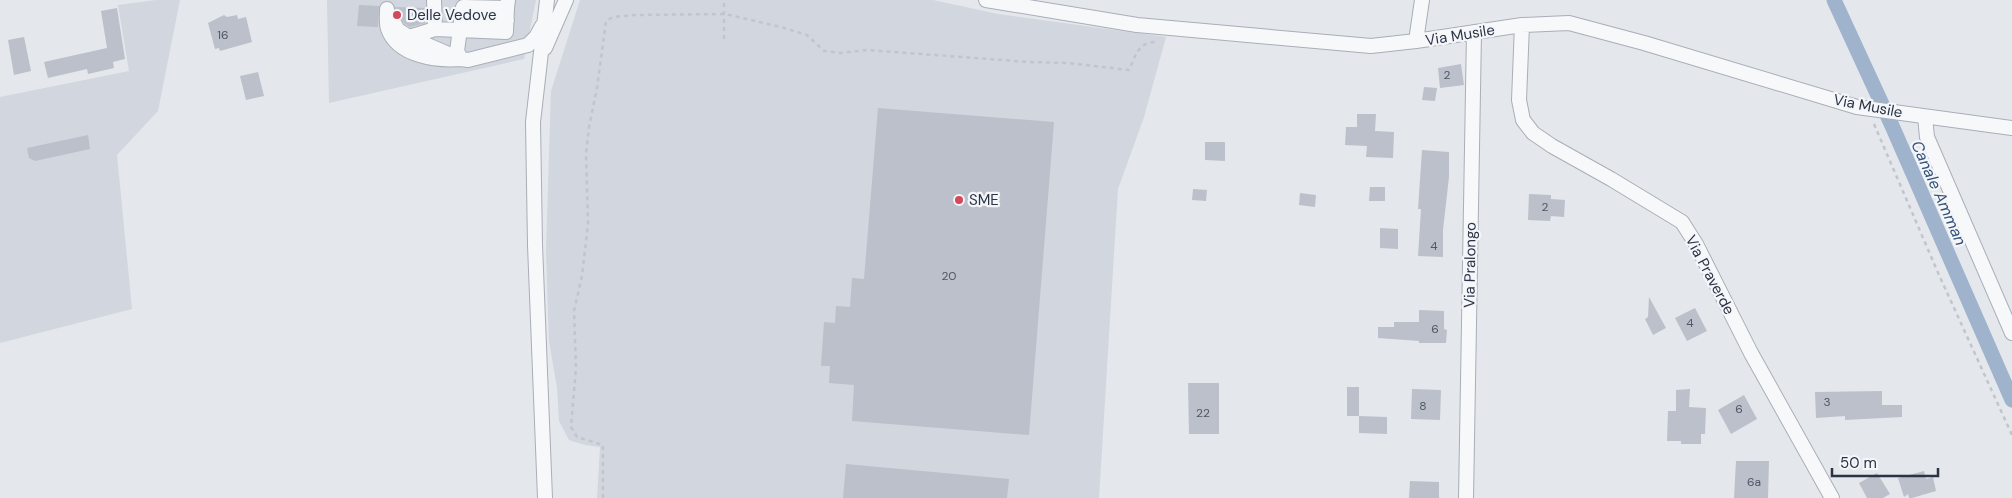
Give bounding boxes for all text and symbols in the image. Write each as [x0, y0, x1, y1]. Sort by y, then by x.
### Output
place label: Delle Vedove [407, 5, 497, 25]
marker: Delle Vedove [391, 9, 403, 21]
street label: Via Musile [1424, 20, 1496, 50]
house number: 16 [217, 27, 229, 43]
house number: 2 [1444, 67, 1451, 83]
street label: Via Musile [1832, 90, 1904, 122]
water label: Canale Amman [1907, 137, 1971, 249]
place label: SME [969, 190, 999, 210]
marker: SME [953, 194, 965, 206]
house number: 2 [1542, 199, 1549, 215]
street label: Via Pralongo [1459, 222, 1481, 308]
street label: Via Praverde [1681, 232, 1739, 318]
house number: 4 [1430, 238, 1438, 254]
house number: 20 [941, 268, 957, 284]
house number: 4 [1686, 315, 1694, 331]
house number: 6 [1431, 321, 1439, 337]
house number: 3 [1823, 394, 1831, 410]
house number: 8 [1419, 398, 1427, 414]
house number: 6 [1735, 401, 1743, 417]
house number: 22 [1196, 405, 1210, 421]
scale bar [1832, 446, 1938, 478]
text: 50 m [1840, 453, 1877, 473]
house number: 6a [1747, 474, 1761, 490]

